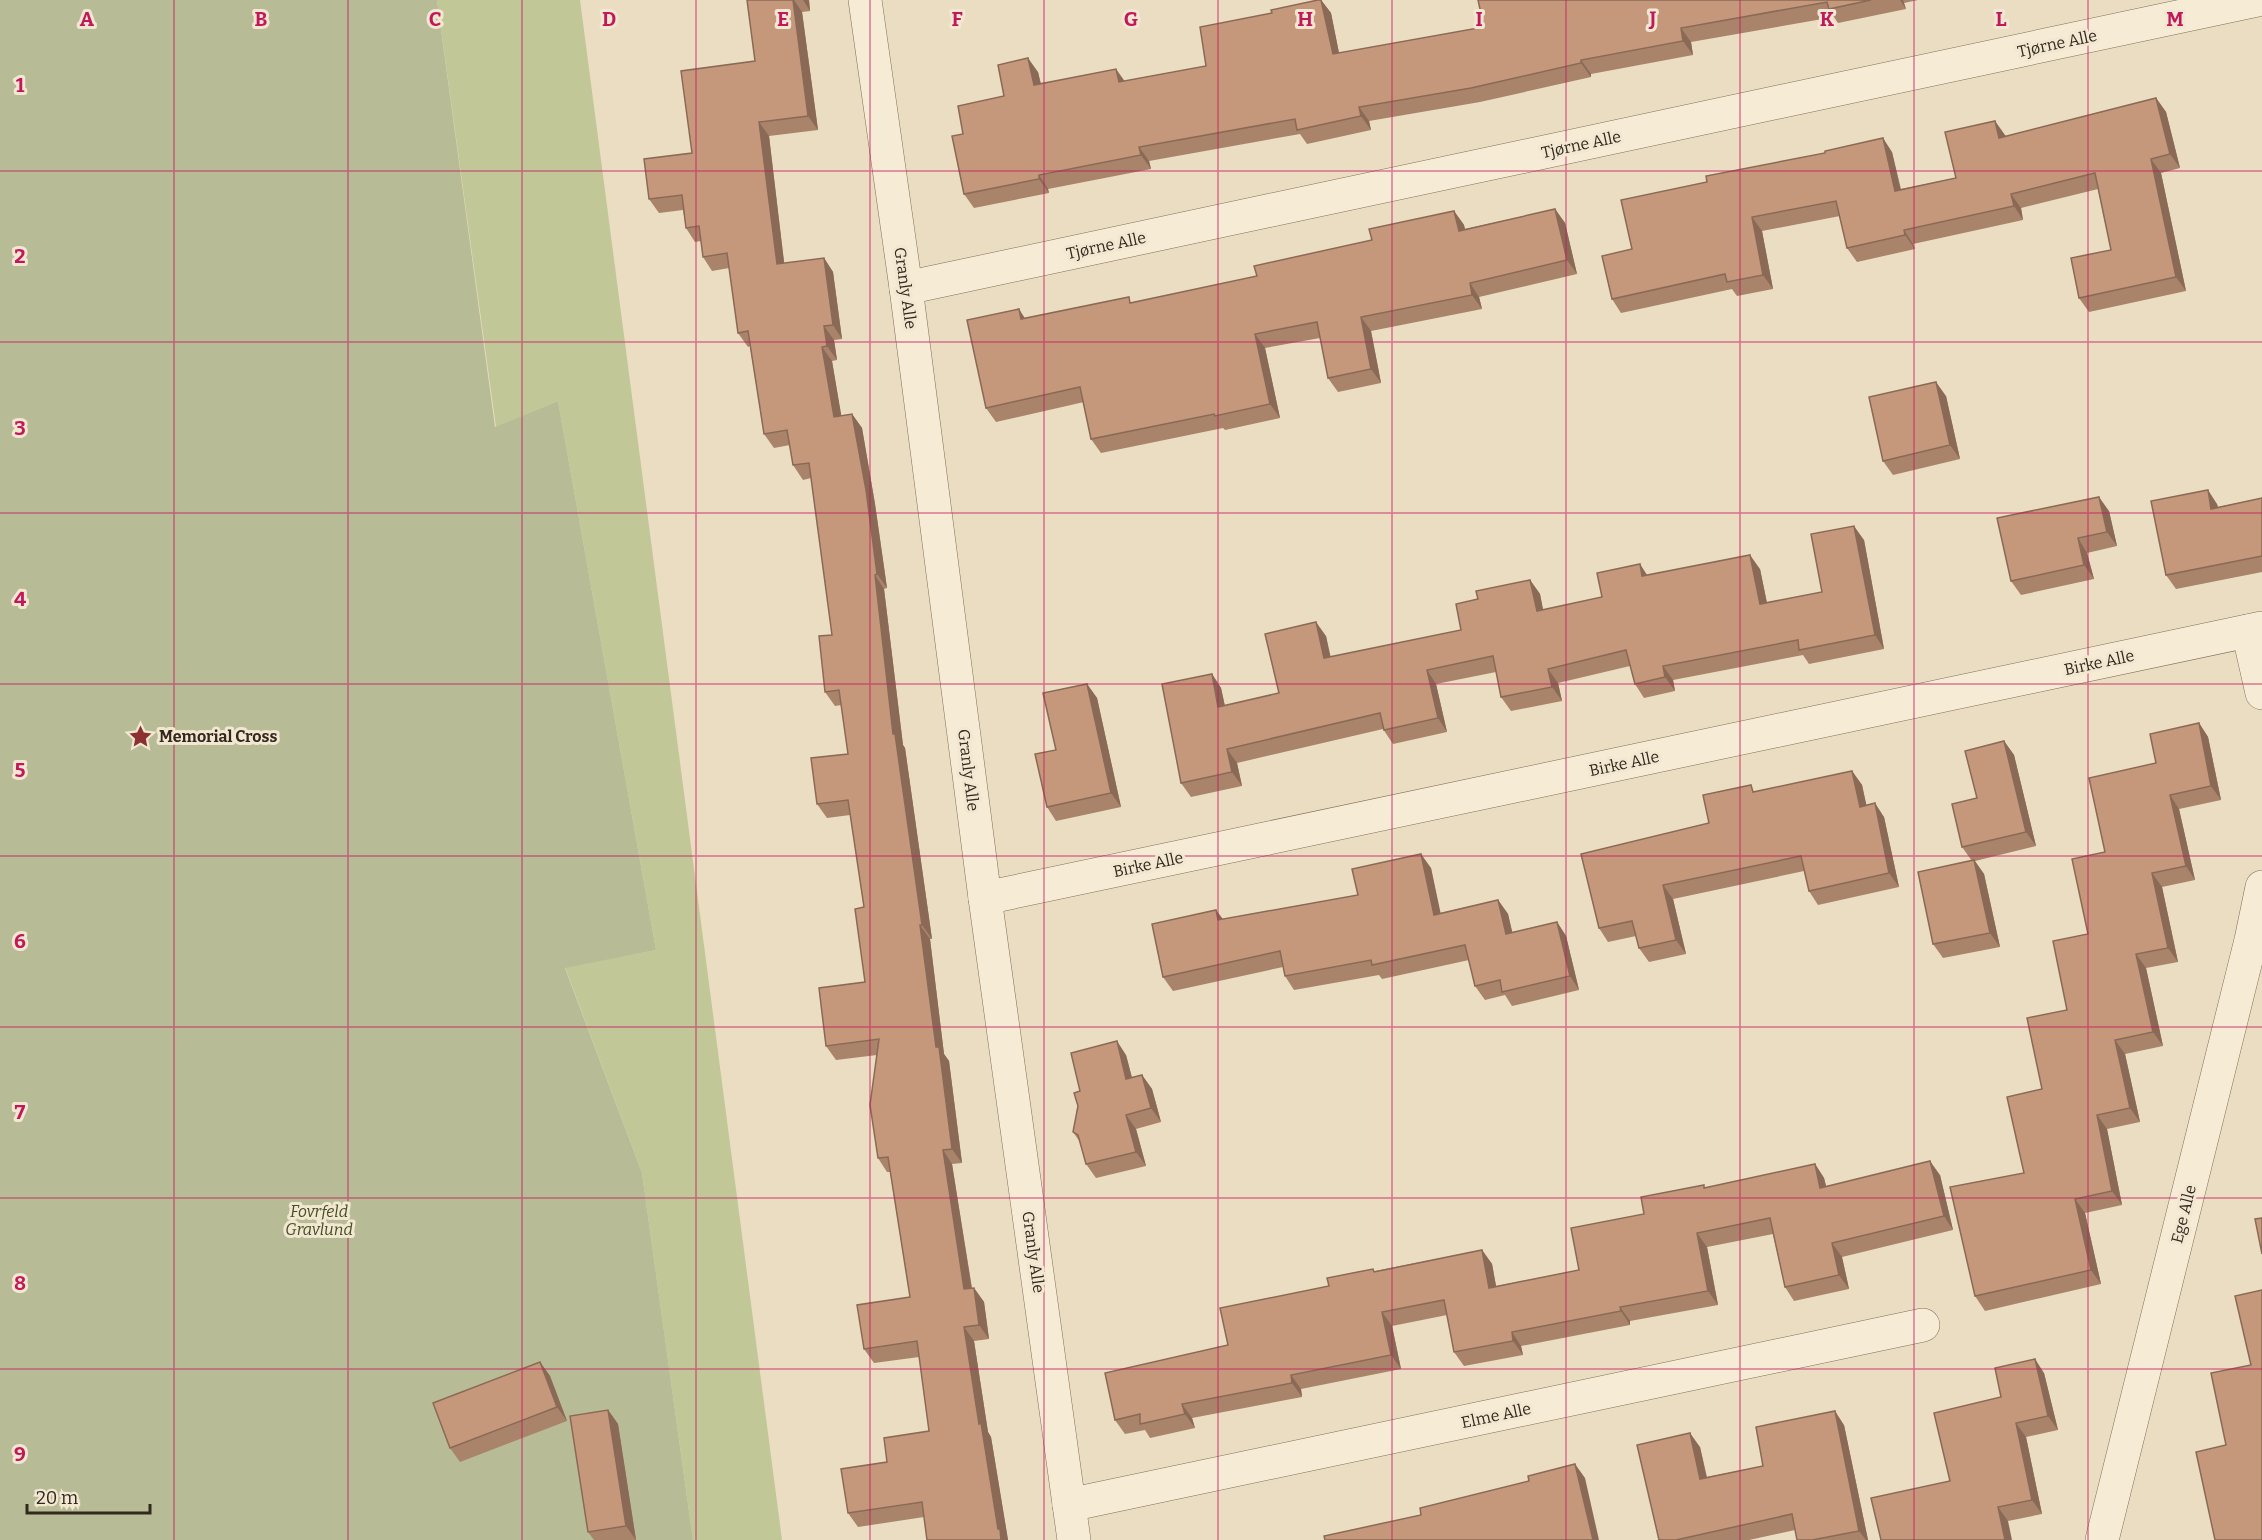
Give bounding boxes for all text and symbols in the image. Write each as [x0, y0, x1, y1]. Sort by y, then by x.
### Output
text: A [80, 7, 95, 31]
text: B [255, 7, 268, 31]
text: C [429, 7, 441, 31]
text: D [602, 7, 616, 31]
text: E [777, 7, 789, 31]
text: F [951, 7, 963, 31]
text: G [1124, 7, 1138, 31]
text: H [1297, 7, 1313, 31]
text: I [1475, 7, 1483, 31]
text: J [1649, 7, 1657, 31]
text: K [1820, 7, 1835, 31]
text: L [1995, 7, 2007, 31]
text: M [2166, 7, 2184, 31]
street label: Tjørne Alle [2016, 26, 2099, 61]
text: 1 [16, 73, 25, 97]
street label: Tjørne Alle [1540, 127, 1623, 162]
street label: Tjørne Alle [1065, 228, 1148, 263]
text: 2 [14, 244, 26, 268]
street label: Granly Alle [890, 246, 921, 330]
text: 3 [14, 416, 26, 440]
text: 4 [14, 587, 26, 611]
street label: Birke Alle [2062, 646, 2136, 679]
place icon: Memorial Cross [128, 723, 154, 749]
place label: Memorial Cross [159, 727, 277, 746]
street label: Granly Alle [954, 728, 983, 812]
street label: Birke Alle [1587, 747, 1661, 780]
text: 5 [15, 758, 26, 782]
street label: Birke Alle [1111, 848, 1185, 881]
text: 6 [14, 929, 26, 953]
text: 7 [15, 1100, 26, 1124]
street label: Ege Alle [2167, 1183, 2200, 1245]
park label: Fovrfeld Gravlund [285, 1202, 353, 1239]
street label: Granly Alle [1018, 1210, 1049, 1294]
text: 8 [14, 1271, 26, 1295]
street label: Elme Alle [1459, 1399, 1533, 1432]
text: 9 [14, 1442, 26, 1466]
scale bar [27, 1477, 150, 1515]
text: 20 m [36, 1487, 78, 1509]

